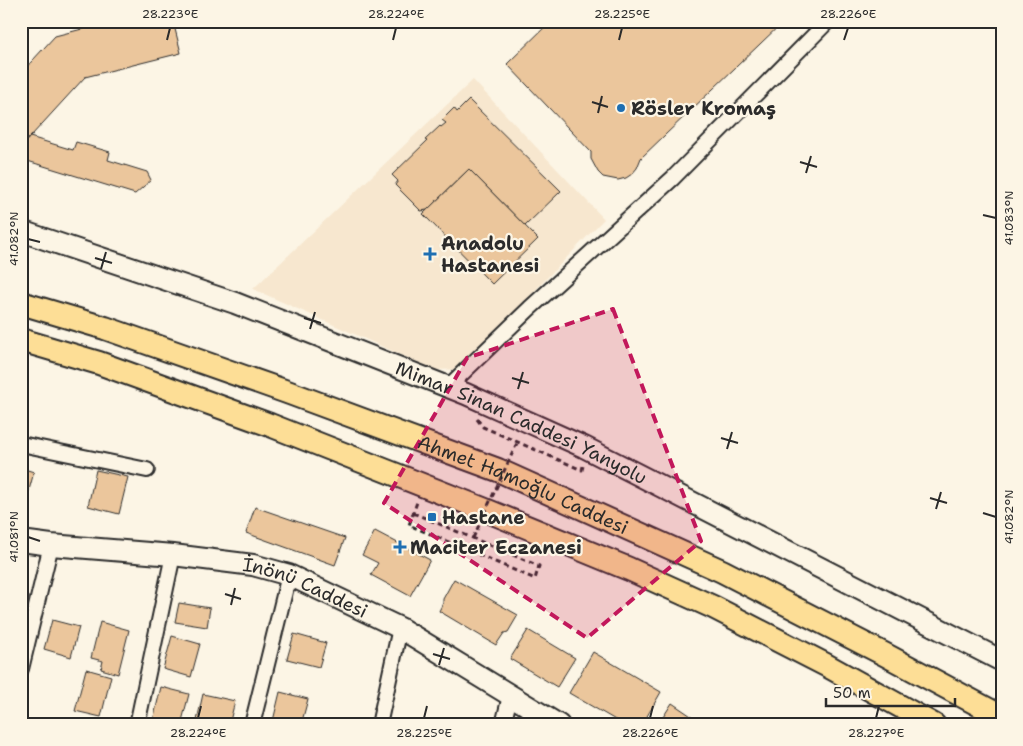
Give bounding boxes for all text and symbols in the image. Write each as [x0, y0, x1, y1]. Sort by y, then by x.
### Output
text: 28.223°E [142, 6, 198, 22]
text: 28.224°E [368, 6, 424, 22]
text: 28.225°E [594, 6, 650, 22]
text: 28.226°E [820, 6, 876, 22]
place label: Rösler Kromaş [631, 96, 776, 121]
marker: Rösler Kromaş [615, 102, 627, 114]
text: 41.083°N [1001, 191, 1017, 245]
text: 41.082°N [6, 212, 22, 266]
place label: Anadolu Hastanesi [441, 231, 539, 278]
marker: Anadolu Hastanesi [423, 247, 437, 261]
street label: Mimar Sinan Caddesi Yanyolu [392, 355, 651, 490]
street label: Ahmet Hamoğlu Caddesi [414, 429, 632, 540]
text: 41.082°N [1001, 490, 1017, 544]
place label: Hastane [442, 505, 525, 530]
text: 41.081°N [6, 511, 22, 563]
marker: Hastane [426, 511, 438, 523]
place label: Maciter Eczanesi [410, 535, 582, 560]
marker: Maciter Eczanesi [394, 541, 406, 553]
street label: İnönü Caddesi [241, 551, 372, 623]
scale bar [826, 676, 954, 708]
text: 50 m [833, 683, 871, 703]
text: 28.224°E [170, 725, 226, 741]
text: 28.225°E [396, 725, 452, 741]
text: 28.226°E [622, 725, 678, 741]
text: 28.227°E [848, 725, 904, 741]

